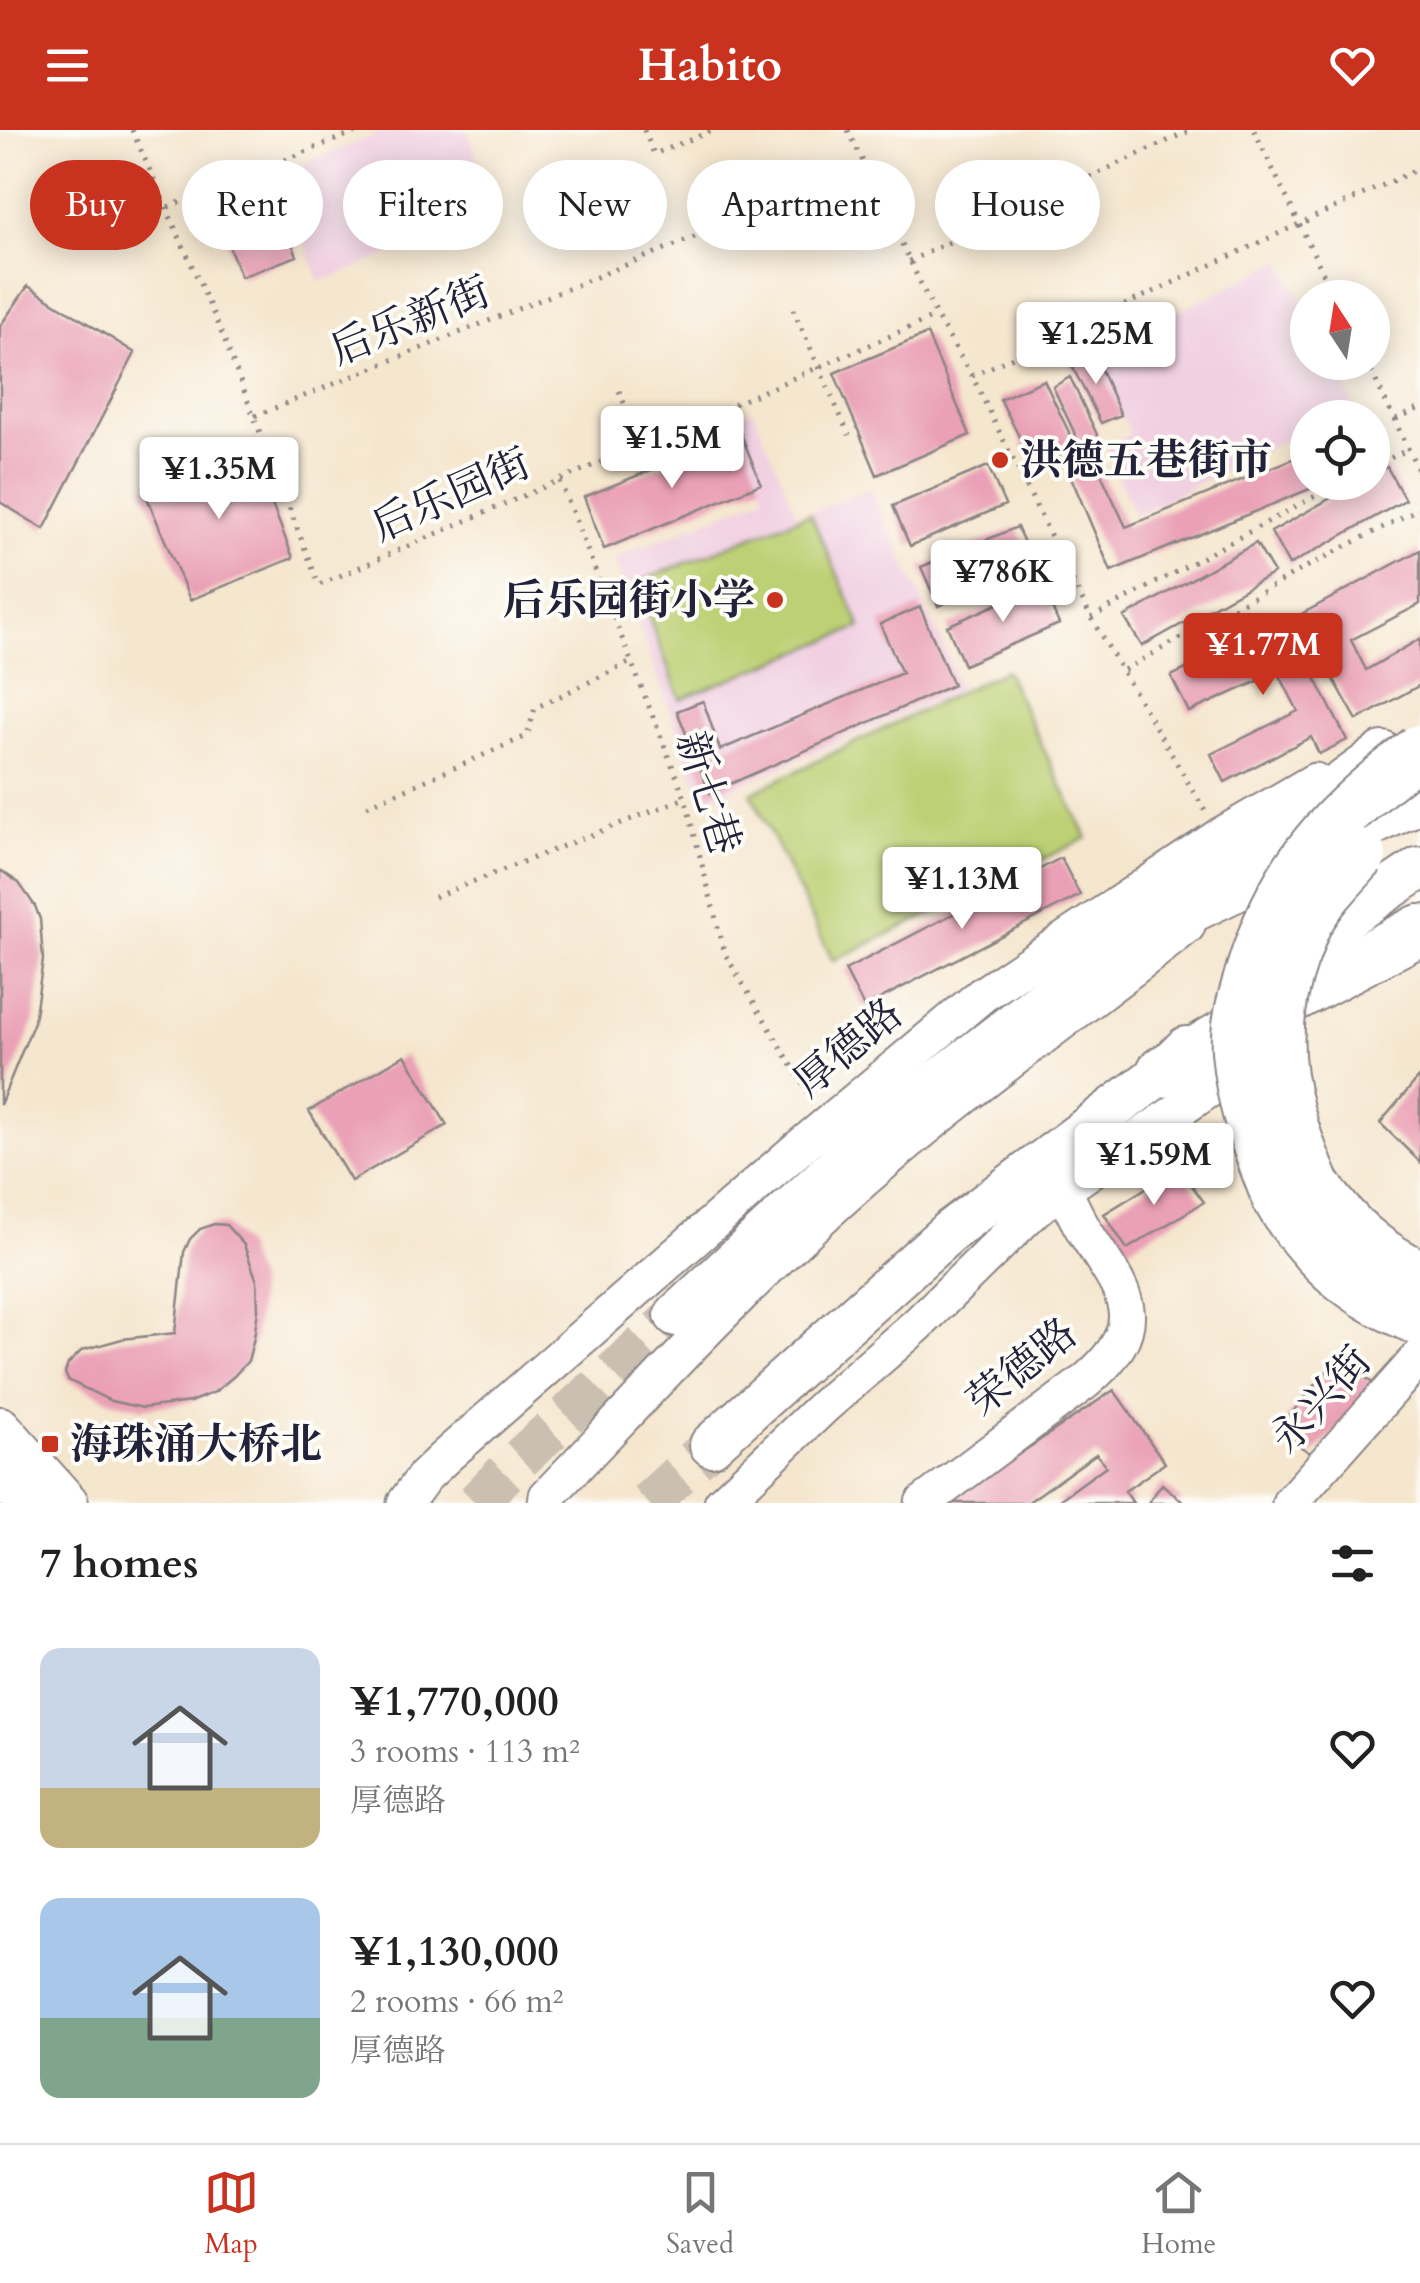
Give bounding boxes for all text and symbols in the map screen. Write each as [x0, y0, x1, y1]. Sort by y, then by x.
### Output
text: Habito [638, 35, 782, 96]
icon: menu [40, 38, 95, 93]
icon: heart [1325, 38, 1380, 93]
chip: Buy [30, 160, 162, 250]
chip: Rent [182, 160, 323, 250]
chip: Filters [343, 160, 503, 250]
chip: New [523, 160, 667, 250]
chip: Apartment [687, 160, 915, 250]
chip: House [935, 160, 1100, 250]
street label: 后乐新街 [321, 263, 499, 379]
north arrow [1290, 280, 1390, 380]
map controls [1290, 280, 1390, 500]
pin: ¥1.25M [1015, 302, 1177, 387]
text: ¥1.25M [1038, 312, 1154, 356]
button: locate [1290, 400, 1390, 500]
pin: ¥1.5M [602, 406, 742, 491]
text: ¥1.5M [623, 416, 721, 460]
place label: 洪德五巷街市 [1020, 432, 1272, 489]
street label: 后乐园街 [363, 435, 539, 555]
pin: ¥1.35M [138, 437, 300, 522]
text: ¥1.35M [161, 447, 277, 491]
marker: 洪德五巷街市 [989, 449, 1011, 471]
pin: ¥786K [933, 540, 1073, 625]
text: ¥786K [953, 550, 1053, 594]
place label: 后乐园街小学 [503, 572, 755, 629]
marker: 后乐园街小学 [764, 589, 786, 611]
pin: ¥1.77M [1182, 613, 1344, 698]
text: ¥1.77M [1205, 623, 1321, 667]
street label: 新七巷 [662, 724, 754, 862]
pin: ¥1.13M [881, 847, 1043, 932]
text: ¥1.13M [904, 857, 1020, 901]
street label: 厚德路 [781, 986, 915, 1110]
pin: ¥1.59M [1073, 1123, 1235, 1208]
text: ¥1.59M [1096, 1133, 1212, 1177]
street label: 荣德路 [955, 1305, 1089, 1429]
street label: 永兴街 [1258, 1334, 1384, 1466]
place label: 海珠涌大桥北 [70, 1416, 322, 1473]
marker: 海珠涌大桥北 [39, 1433, 61, 1455]
text: 7 homes [40, 1535, 198, 1592]
icon: filters [1325, 1536, 1380, 1591]
text: ¥1,770,000 [350, 1673, 559, 1730]
icon: home [120, 1688, 240, 1808]
icon: heart [1325, 1721, 1380, 1776]
text: 3 rooms · 113 m² [350, 1730, 580, 1774]
text: 厚德路 [350, 1779, 446, 1823]
text: ¥1,130,000 [350, 1923, 559, 1980]
icon: home [120, 1938, 240, 2058]
icon: heart [1325, 1971, 1380, 2026]
text: 2 rooms · 66 m² [350, 1980, 563, 2024]
text: 厚德路 [350, 2029, 446, 2073]
tab: Map [204, 2165, 259, 2263]
tab: Saved [666, 2165, 734, 2263]
tab: Home [1141, 2165, 1216, 2263]

